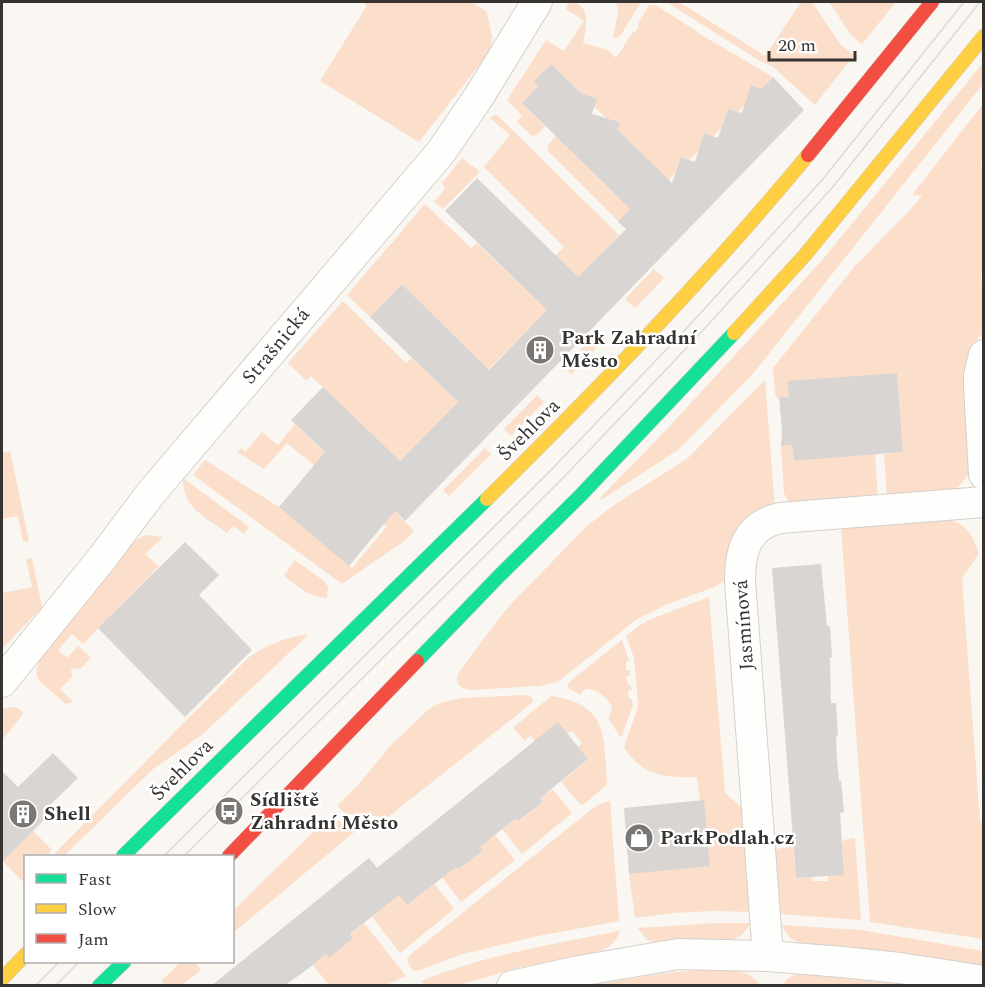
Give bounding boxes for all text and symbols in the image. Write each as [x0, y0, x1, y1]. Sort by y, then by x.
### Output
scale bar [769, 24, 854, 62]
text: 20 m [778, 32, 816, 59]
street label: Strašnická [235, 301, 317, 391]
place label: Park Zahradní Město [561, 323, 698, 376]
building icon: Park Zahradní Město [524, 334, 556, 366]
street label: Švehlova [491, 392, 567, 468]
street label: Jasmínová [726, 578, 762, 671]
street label: Švehlova [144, 732, 220, 808]
place label: Sídliště Zahradní Město [250, 785, 398, 838]
bus stop icon: Sídliště Zahradní Město [213, 795, 245, 827]
building icon: Shell [7, 798, 39, 830]
place label: Shell [44, 799, 91, 829]
shop icon: ParkPodlah.cz [623, 822, 655, 854]
place label: ParkPodlah.cz [660, 823, 794, 853]
legend [24, 855, 234, 963]
text: Fast [78, 866, 111, 893]
text: Slow [78, 896, 117, 923]
text: Jam [78, 926, 109, 953]

